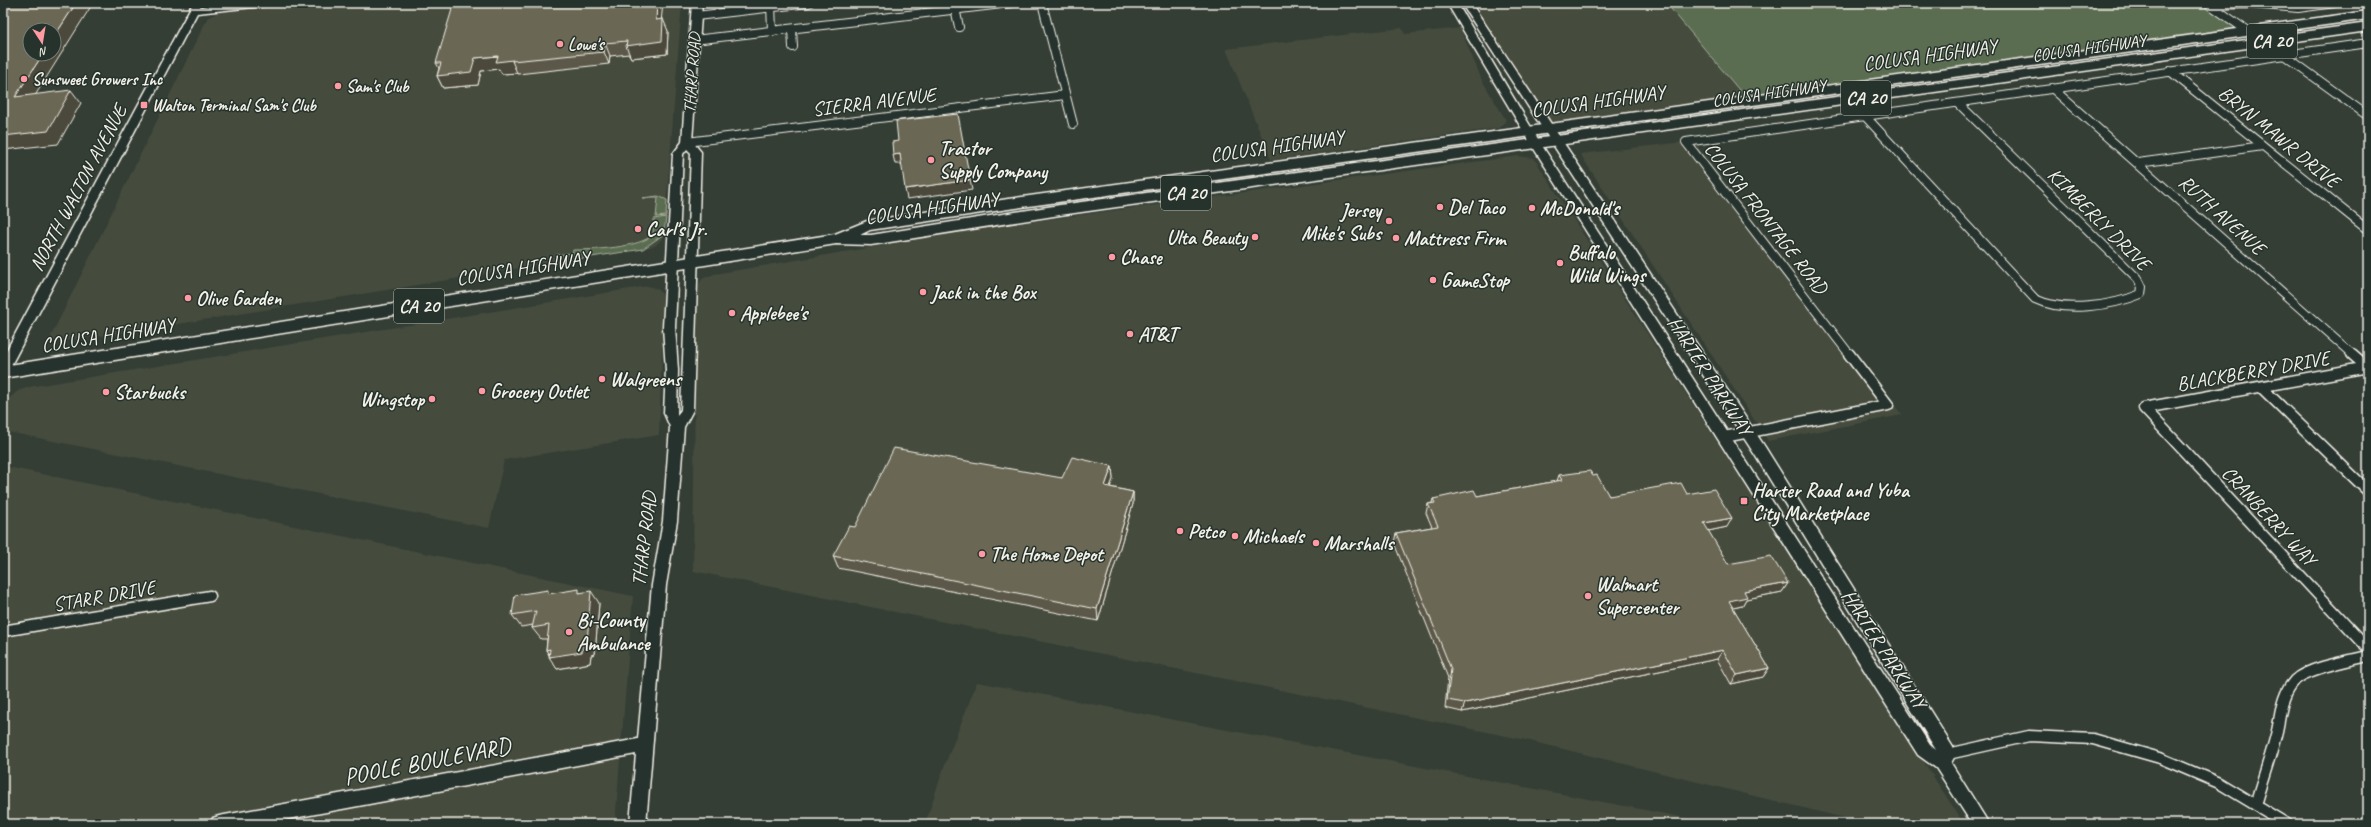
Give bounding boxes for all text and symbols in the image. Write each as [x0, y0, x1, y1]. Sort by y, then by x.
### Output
north arrow [22, 22, 62, 62]
road number: CA 20 [2247, 24, 2297, 58]
street label: COLUSA HIGHWAY [2031, 29, 2149, 66]
street label: THARP ROAD [679, 30, 705, 114]
street label: COLUSA HIGHWAY [1862, 33, 2001, 77]
place label: Lowe's [568, 34, 606, 55]
marker: Lowe's [555, 39, 565, 49]
text: N [37, 44, 49, 60]
place label: Sunsweet Growers Inc [32, 69, 163, 90]
marker: Sunsweet Growers Inc [19, 74, 29, 84]
street label: COLUSA HIGHWAY [1711, 74, 1829, 111]
place label: Sam's Club [346, 76, 410, 97]
street label: COLUSA HIGHWAY [1530, 79, 1669, 123]
street label: BRYN MAWR DRIVE [2213, 80, 2347, 195]
marker: Sam's Club [333, 81, 343, 91]
road number: CA 20 [1841, 81, 1891, 115]
street label: SIERRA AVENUE [811, 82, 939, 122]
place label: Walton Terminal Sam's Club [152, 95, 317, 116]
street label: NORTH WALTON AVENUE [24, 98, 134, 275]
marker: Walton Terminal Sam's Club [139, 100, 149, 110]
street label: COLUSA HIGHWAY [1209, 124, 1348, 168]
place label: Tractor Supply Company [939, 136, 1049, 185]
street label: COLUSA FRONTAGE ROAD [1699, 137, 1834, 300]
marker: Tractor Supply Company [926, 155, 936, 165]
street label: KIMBERLY DRIVE [2042, 162, 2158, 278]
street label: RUTH AVENUE [2174, 170, 2273, 262]
road number: CA 20 [1161, 176, 1211, 210]
street label: COLUSA HIGHWAY [864, 186, 1003, 230]
place label: Del Taco [1448, 195, 1507, 220]
place label: McDonald's [1540, 196, 1621, 221]
place label: Jersey Mike's Subs [1301, 198, 1383, 246]
marker: Del Taco [1435, 202, 1445, 212]
marker: McDonald's [1527, 203, 1537, 213]
marker: Jersey Mike's Subs [1384, 216, 1394, 226]
place label: Carl's Jr. [646, 217, 708, 242]
marker: Carl's Jr. [633, 224, 643, 234]
place label: Ulta Beauty [1166, 225, 1249, 251]
place label: Mattress Firm [1404, 226, 1507, 251]
marker: Ulta Beauty [1250, 232, 1260, 242]
marker: Mattress Firm [1391, 233, 1401, 243]
place label: Buffalo Wild Wings [1568, 240, 1647, 288]
street label: COLUSA HIGHWAY [455, 245, 594, 291]
place label: Chase [1120, 245, 1163, 270]
marker: Chase [1107, 252, 1117, 262]
marker: Buffalo Wild Wings [1555, 258, 1565, 268]
place label: GameStop [1441, 268, 1511, 293]
marker: GameStop [1428, 275, 1438, 285]
place label: Jack in the Box [929, 280, 1038, 305]
place label: Olive Garden [196, 286, 282, 311]
marker: Jack in the Box [918, 287, 928, 297]
road number: CA 20 [394, 289, 444, 323]
marker: Olive Garden [183, 293, 193, 303]
place label: Applebee's [740, 301, 809, 326]
marker: Applebee's [727, 308, 737, 318]
street label: COLUSA HIGHWAY [40, 312, 179, 358]
street label: HARTER PARKWAY [1662, 312, 1760, 443]
place label: AT&T [1138, 322, 1182, 347]
marker: AT&T [1125, 329, 1135, 339]
street label: BLACKBERRY DRIVE [2175, 345, 2334, 397]
place label: Walgreens [610, 367, 683, 392]
marker: Walgreens [597, 374, 607, 384]
place label: Grocery Outlet [490, 379, 590, 404]
place label: Starbucks [114, 380, 187, 405]
marker: Grocery Outlet [477, 386, 487, 396]
marker: Starbucks [101, 387, 111, 397]
place label: Wingstop [360, 387, 425, 412]
marker: Wingstop [427, 394, 437, 404]
street label: CRANBERRY WAY [2216, 461, 2324, 573]
place label: Harter Road and Yuba City Marketplace [1752, 478, 1911, 527]
street label: THARP ROAD [626, 488, 662, 588]
marker: Harter Road and Yuba City Marketplace [1739, 496, 1749, 506]
place label: Petco [1188, 519, 1226, 544]
place label: Michaels [1243, 524, 1306, 549]
marker: Petco [1175, 526, 1185, 536]
marker: Michaels [1230, 531, 1240, 541]
place label: Marshalls [1324, 531, 1395, 556]
marker: Marshalls [1311, 538, 1321, 548]
place label: The Home Depot [990, 542, 1105, 567]
marker: The Home Depot [977, 549, 987, 559]
place label: Walmart Supercenter [1596, 572, 1681, 620]
street label: STARR DRIVE [51, 574, 160, 617]
street label: HARTER PARKWAY [1836, 585, 1934, 716]
marker: Walmart Supercenter [1583, 591, 1593, 601]
place label: Bi-County Ambulance [577, 608, 651, 656]
marker: Bi-County Ambulance [564, 627, 574, 637]
street label: POOLE BOULEVARD [341, 730, 515, 792]

